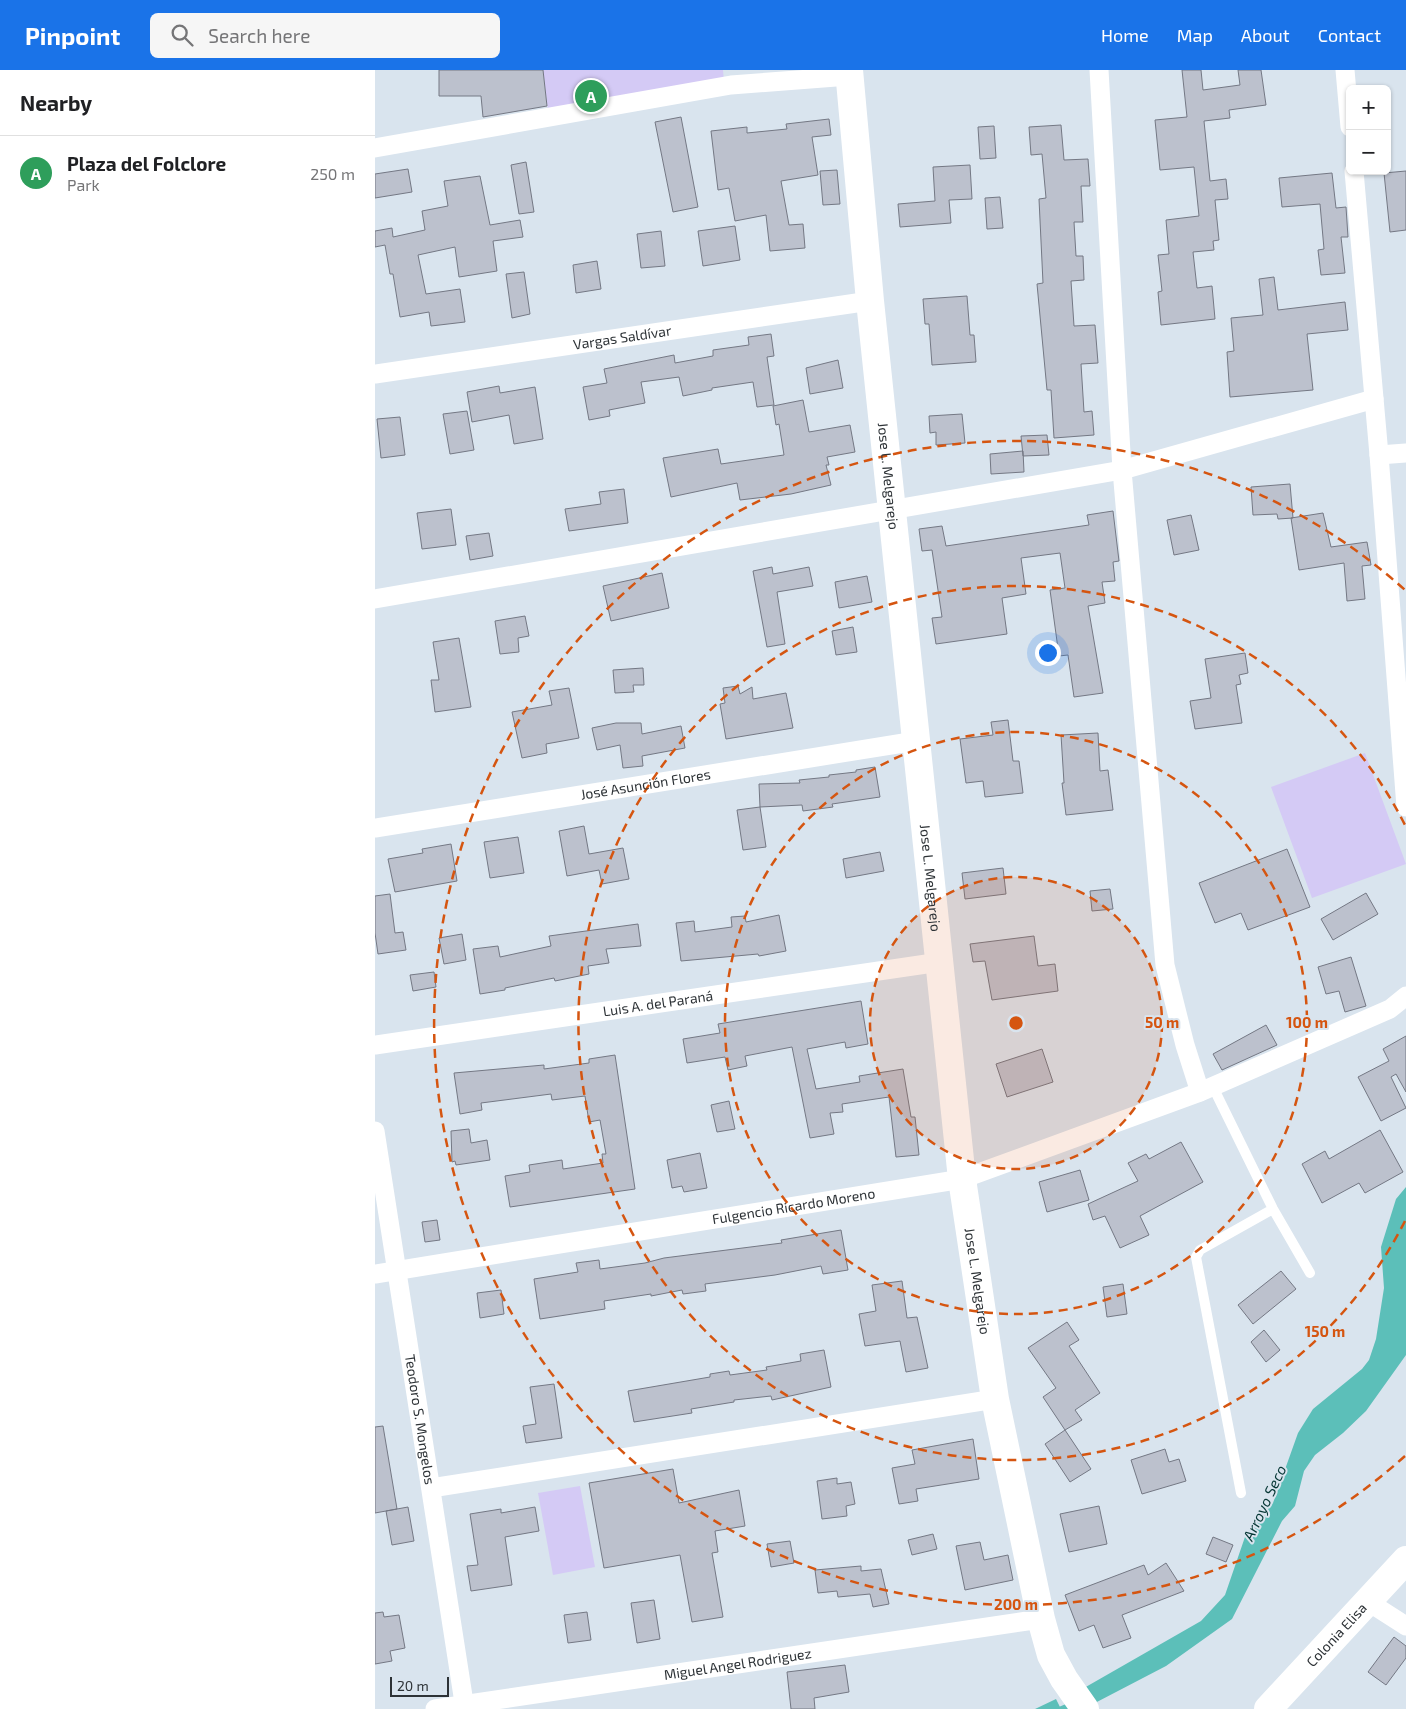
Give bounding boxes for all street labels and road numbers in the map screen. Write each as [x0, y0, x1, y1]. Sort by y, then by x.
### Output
street label: Vargas Saldívar [572, 321, 673, 353]
street label: Jose L. Melgarejo [875, 421, 903, 531]
street label: José Asunción Flores [579, 765, 712, 803]
street label: Jose L. Melgarejo [917, 823, 945, 932]
street label: Luis A. del Paraná [602, 986, 714, 1019]
street label: Fulgencio Ricardo Moreno [711, 1184, 876, 1227]
street label: Jose L. Melgarejo [961, 1226, 994, 1336]
street label: Teodoro S. Mongelos [402, 1353, 439, 1486]
street label: Colonia Elisa [1303, 1599, 1370, 1670]
street label: Miguel Angel Rodriguez [663, 1644, 813, 1683]

